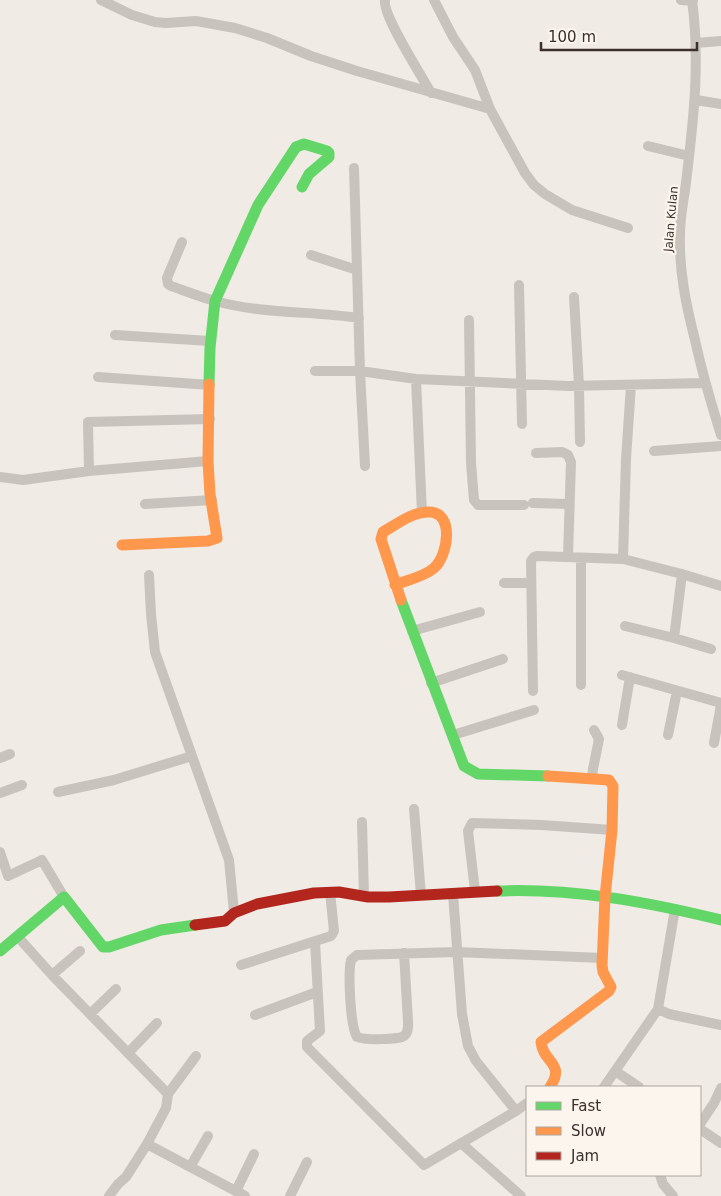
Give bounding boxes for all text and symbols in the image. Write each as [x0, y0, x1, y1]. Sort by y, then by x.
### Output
scale bar [541, 20, 697, 52]
text: 100 m [548, 28, 596, 46]
street label: Jalan Kulan [661, 185, 681, 254]
legend [526, 1086, 701, 1176]
text: Fast [571, 1097, 601, 1115]
text: Slow [571, 1122, 606, 1140]
text: Jam [570, 1147, 599, 1165]

